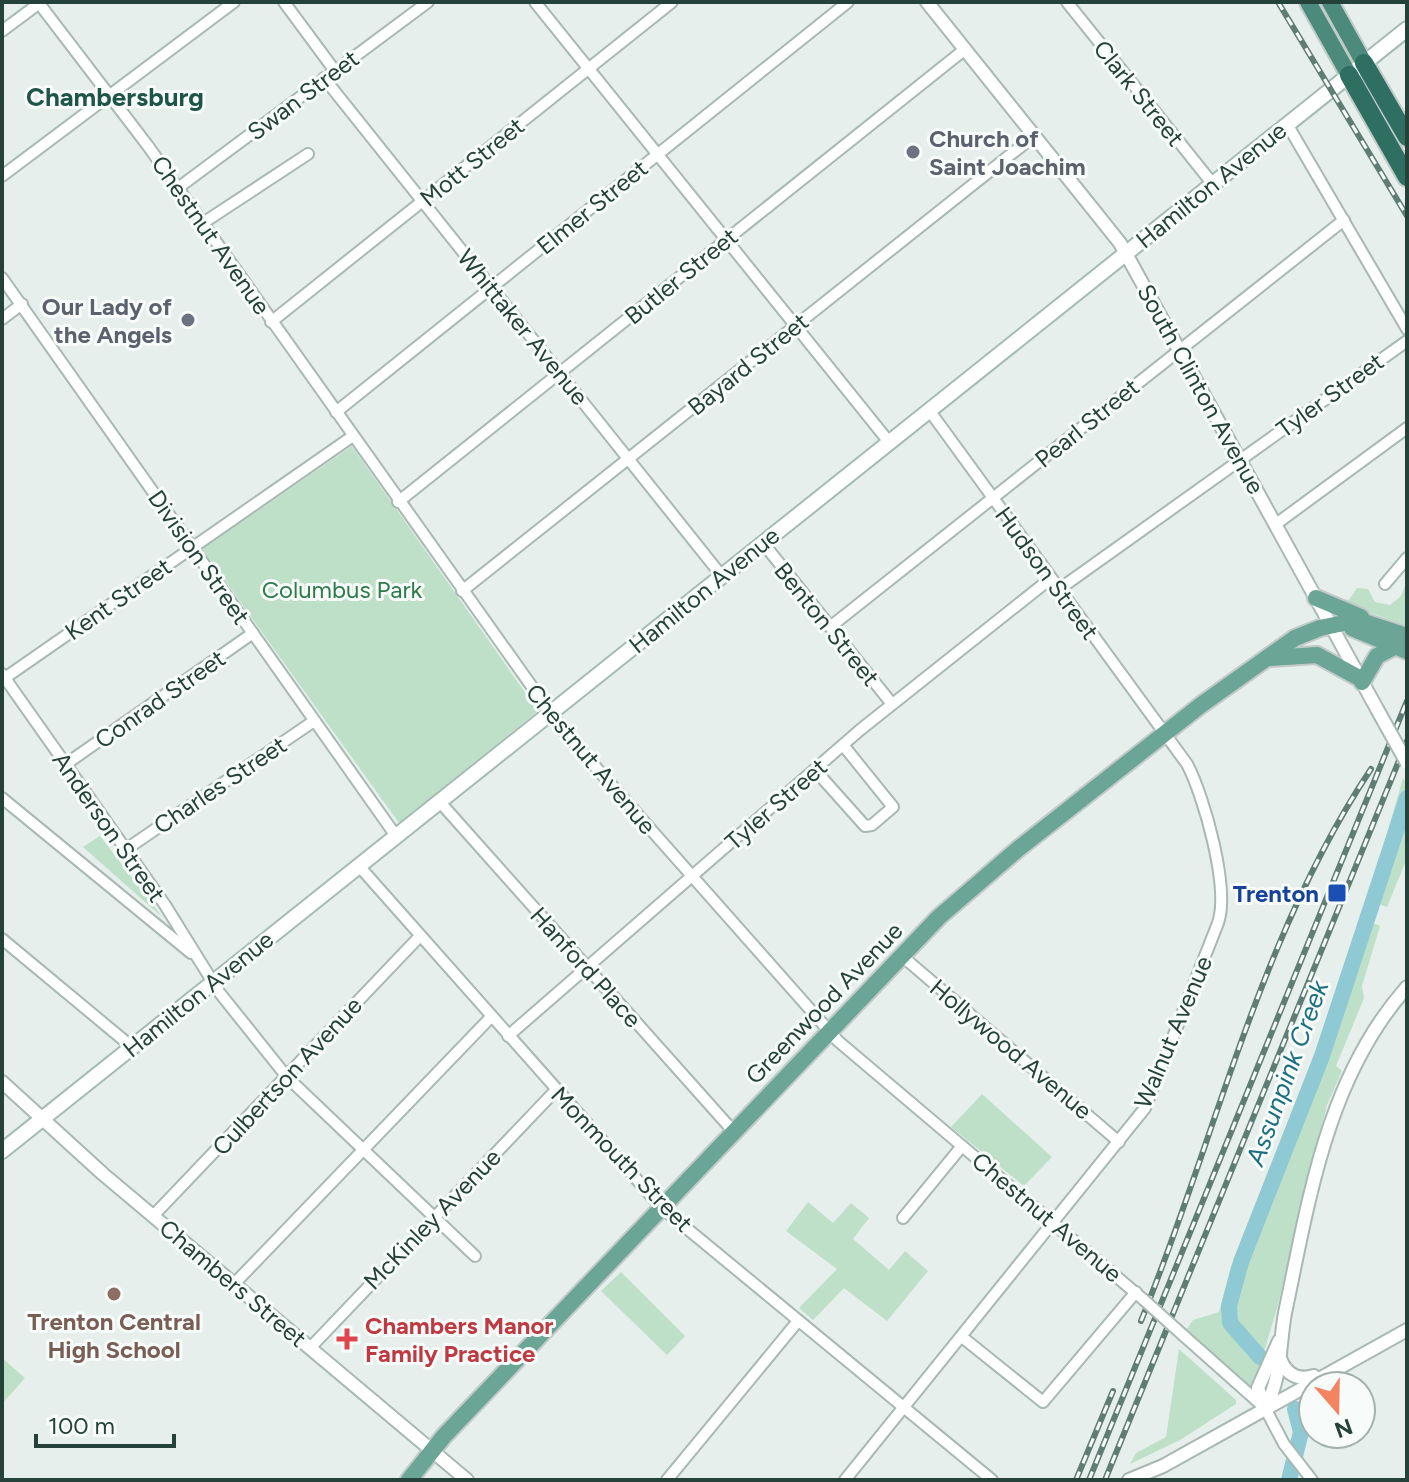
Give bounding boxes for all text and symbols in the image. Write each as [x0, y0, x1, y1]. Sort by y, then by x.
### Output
street label: Clark Street [1088, 34, 1190, 152]
street label: Swan Street [242, 44, 364, 146]
district label: Chambersburg [26, 81, 204, 113]
street label: Mott Street [414, 111, 530, 213]
street label: Hamilton Avenue [1130, 116, 1292, 254]
place label: Church of Saint Joachim [929, 124, 1086, 181]
marker: Church of Saint Joachim [904, 143, 922, 161]
street label: Chestnut Avenue [145, 150, 277, 320]
street label: Elmer Street [531, 153, 653, 261]
street label: Butler Street [619, 222, 743, 330]
street label: Whittaker Avenue [451, 243, 595, 411]
street label: South Clinton Avenue [1131, 279, 1271, 499]
place label: Our Lady of the Angels [42, 292, 173, 349]
street label: Bayard Street [682, 307, 814, 421]
marker: Our Lady of the Angels [179, 311, 197, 329]
street label: Tyler Street [1271, 346, 1389, 444]
street label: Pearl Street [1029, 372, 1145, 474]
street label: Division Street [142, 484, 256, 630]
street label: Hudson Street [989, 501, 1105, 645]
street label: Hamilton Avenue [623, 521, 785, 659]
street label: Kent Street [59, 552, 177, 646]
street label: Benton Street [768, 556, 886, 692]
park label: Columbus Park [262, 575, 423, 604]
street label: Conrad Street [89, 643, 231, 755]
street label: Chestnut Avenue [520, 678, 662, 840]
street label: Charles Street [148, 730, 292, 840]
street label: Anderson Street [46, 746, 172, 908]
street label: Tyler Street [719, 752, 833, 856]
place label: Trenton [1233, 879, 1319, 908]
marker: Trenton [1326, 882, 1348, 904]
street label: Hanford Place [524, 901, 648, 1033]
street label: Greenwood Avenue [739, 916, 909, 1090]
street label: Hamilton Avenue [117, 925, 279, 1063]
street label: Walnut Avenue [1128, 952, 1218, 1112]
street label: Hollywood Avenue [924, 973, 1098, 1125]
water label: Assunpink Creek [1238, 975, 1336, 1171]
street label: Culbertson Avenue [206, 991, 368, 1161]
street label: Monmouth Street [545, 1080, 699, 1238]
street label: McKinley Avenue [357, 1143, 507, 1295]
street label: Chestnut Avenue [966, 1146, 1128, 1288]
street label: Chambers Street [154, 1213, 312, 1353]
marker: Trenton Central High School [105, 1285, 123, 1303]
place label: Trenton Central High School [27, 1307, 201, 1364]
place label: Chambers Manor Family Practice [365, 1311, 553, 1368]
marker: Chambers Manor Family Practice [336, 1328, 358, 1350]
north arrow [1297, 1370, 1377, 1450]
scale bar [36, 1398, 174, 1448]
text: 100 m [48, 1411, 115, 1440]
text: N [1331, 1413, 1356, 1444]

